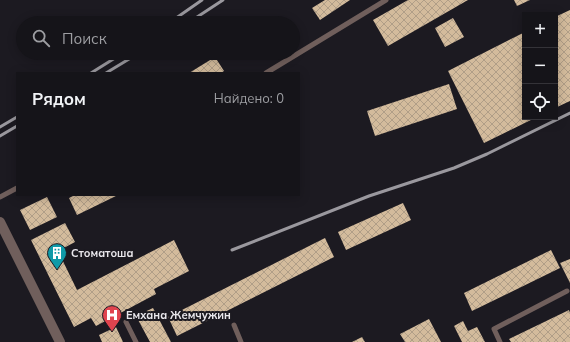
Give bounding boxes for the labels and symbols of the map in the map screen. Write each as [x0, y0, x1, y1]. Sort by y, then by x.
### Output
building icon: Стоматоша [46, 242, 68, 270]
place label: Стоматоша [71, 246, 133, 260]
hospital icon: Емхана Жемчужин [101, 304, 123, 332]
place label: Емхана Жемчужин [126, 308, 231, 322]

